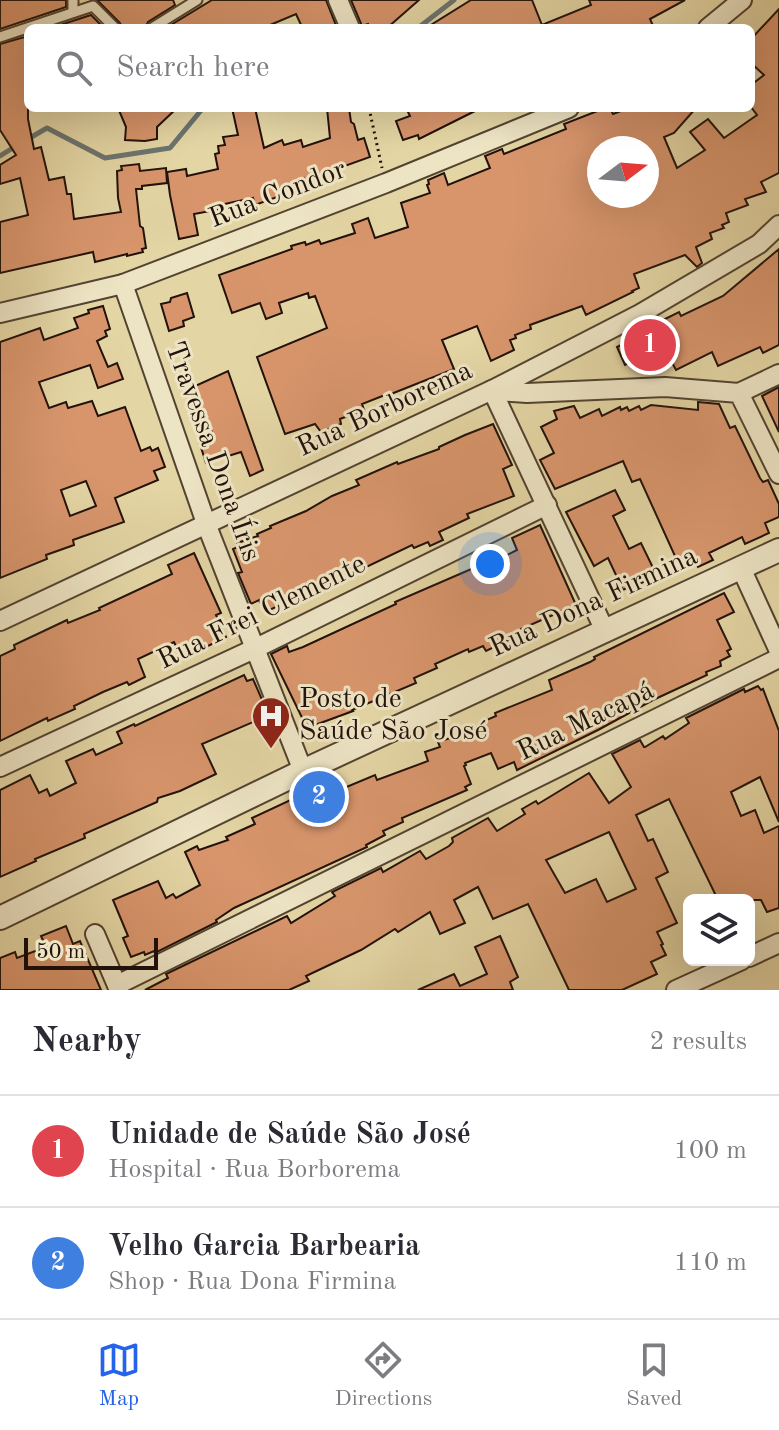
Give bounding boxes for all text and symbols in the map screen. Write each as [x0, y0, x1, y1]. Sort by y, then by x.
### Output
search box [24, 24, 755, 112]
icon: search [52, 46, 96, 90]
text: Search here [116, 53, 270, 83]
north arrow [587, 136, 659, 208]
street label: Rua Condor [206, 156, 350, 234]
pin: 1 [624, 315, 676, 375]
street label: Travessa Dona Íris [159, 337, 269, 566]
street label: Rua Borborema [293, 357, 477, 463]
street label: Rua Dona Firmina [486, 543, 702, 663]
your location [470, 544, 510, 584]
street label: Rua Frei Clemente [154, 551, 370, 675]
street label: Rua Macapá [513, 677, 659, 767]
place label: Posto de Saúde São José [299, 686, 487, 746]
hospital icon: Posto de Saúde São José [250, 695, 292, 750]
pin: 2 [293, 767, 345, 827]
map controls [683, 894, 755, 966]
button: layers [683, 894, 755, 966]
scale bar [24, 934, 158, 970]
text: 50 m [36, 941, 85, 963]
text: Nearby [32, 1025, 142, 1059]
text: 2 results [649, 1029, 747, 1055]
text: Unidade de Saúde São José [108, 1120, 471, 1150]
text: 1 [50, 1138, 66, 1164]
text: 100 m [674, 1138, 747, 1164]
text: Hospital · Rua Borborema [108, 1157, 400, 1183]
text: Velho Garcia Barbearia [108, 1232, 420, 1262]
text: 2 [50, 1250, 66, 1276]
text: 110 m [674, 1250, 747, 1276]
text: Shop · Rua Dona Firmina [108, 1269, 396, 1295]
tab: Map [97, 1338, 141, 1413]
tab: Directions [335, 1338, 432, 1413]
tab: Saved [626, 1338, 682, 1413]

